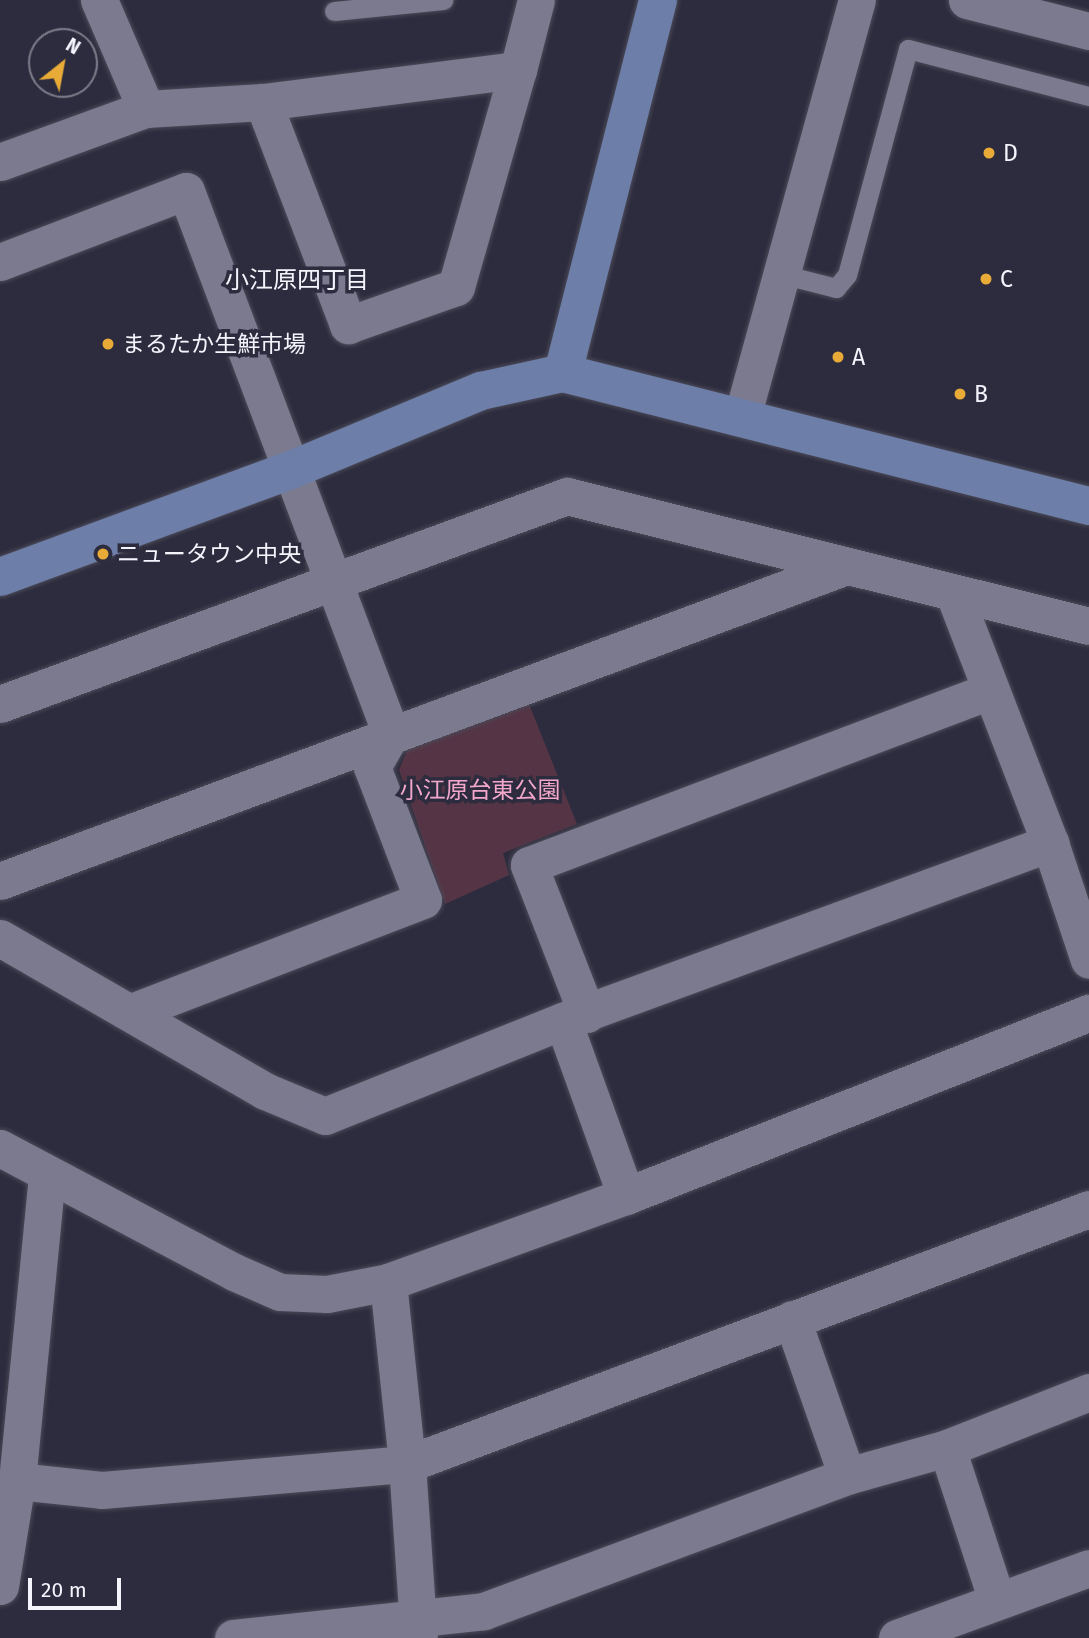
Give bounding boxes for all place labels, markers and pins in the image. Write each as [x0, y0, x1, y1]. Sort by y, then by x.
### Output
place label: D [1003, 139, 1018, 167]
marker: D [981, 145, 997, 161]
place label: C [1000, 265, 1013, 293]
marker: C [978, 271, 994, 287]
place label: まるたか生鮮市場 [122, 330, 306, 358]
marker: まるたか生鮮市場 [100, 336, 116, 352]
place label: A [852, 343, 865, 371]
marker: A [830, 349, 846, 365]
place label: B [974, 380, 988, 408]
marker: B [952, 386, 968, 402]
place label: ニュータウン中央 [117, 540, 301, 568]
marker: ニュータウン中央 [95, 546, 111, 562]

